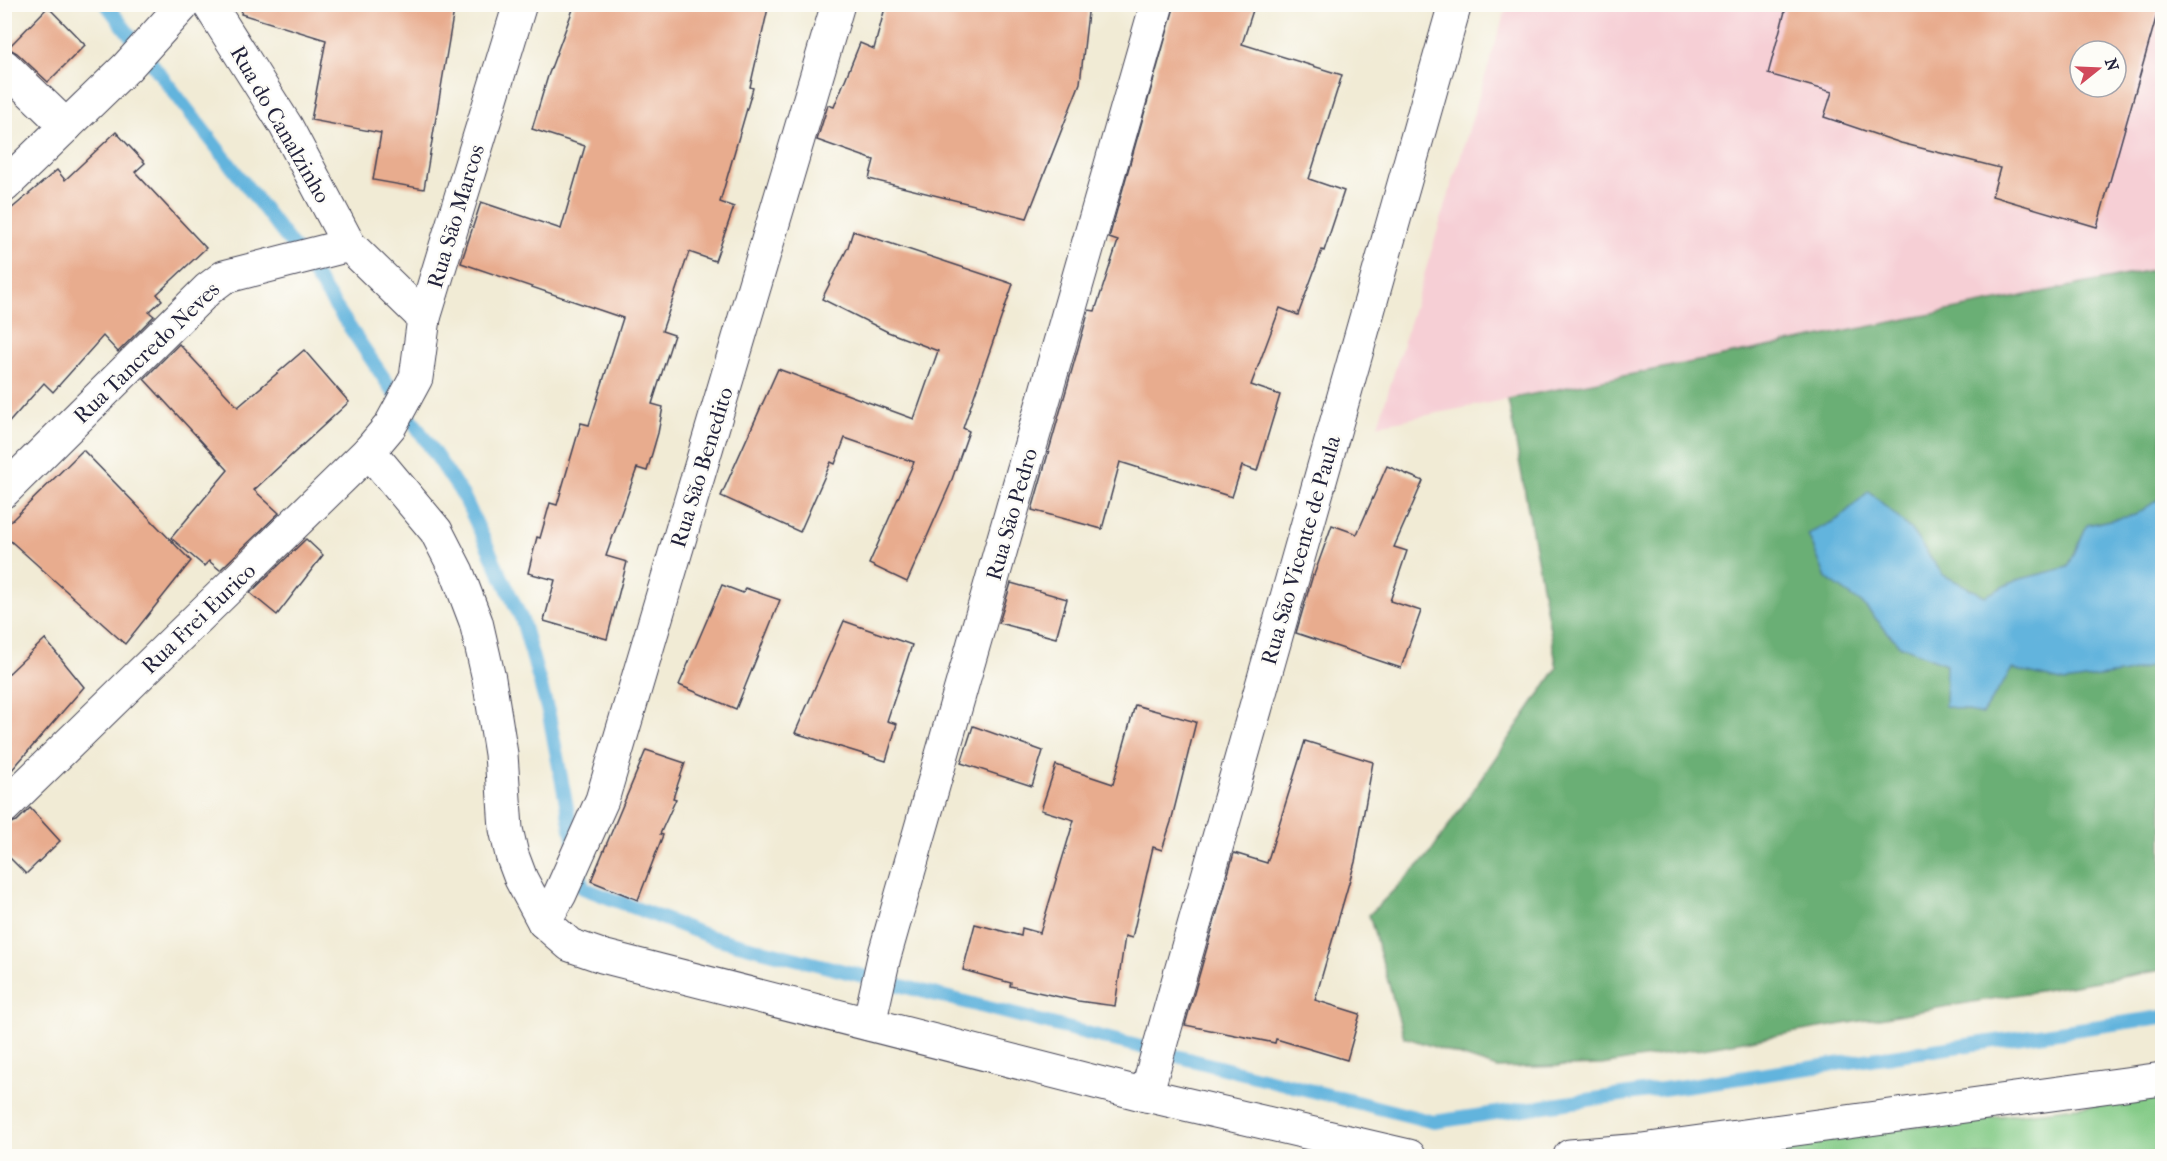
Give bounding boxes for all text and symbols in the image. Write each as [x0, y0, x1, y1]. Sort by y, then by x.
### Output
north arrow [2068, 39, 2128, 99]
street label: Rua do Canalzinho [225, 41, 336, 208]
text: N [2101, 56, 2123, 74]
street label: Rua São Marcos [422, 141, 490, 291]
street label: Rua Tancredo Neves [68, 276, 225, 429]
street label: Rua São Benedito [665, 384, 739, 551]
street label: Rua São Vicente de Paula [1256, 432, 1346, 668]
street label: Rua São Pedro [981, 445, 1043, 583]
street label: Rua Frei Eurico [136, 558, 261, 680]

